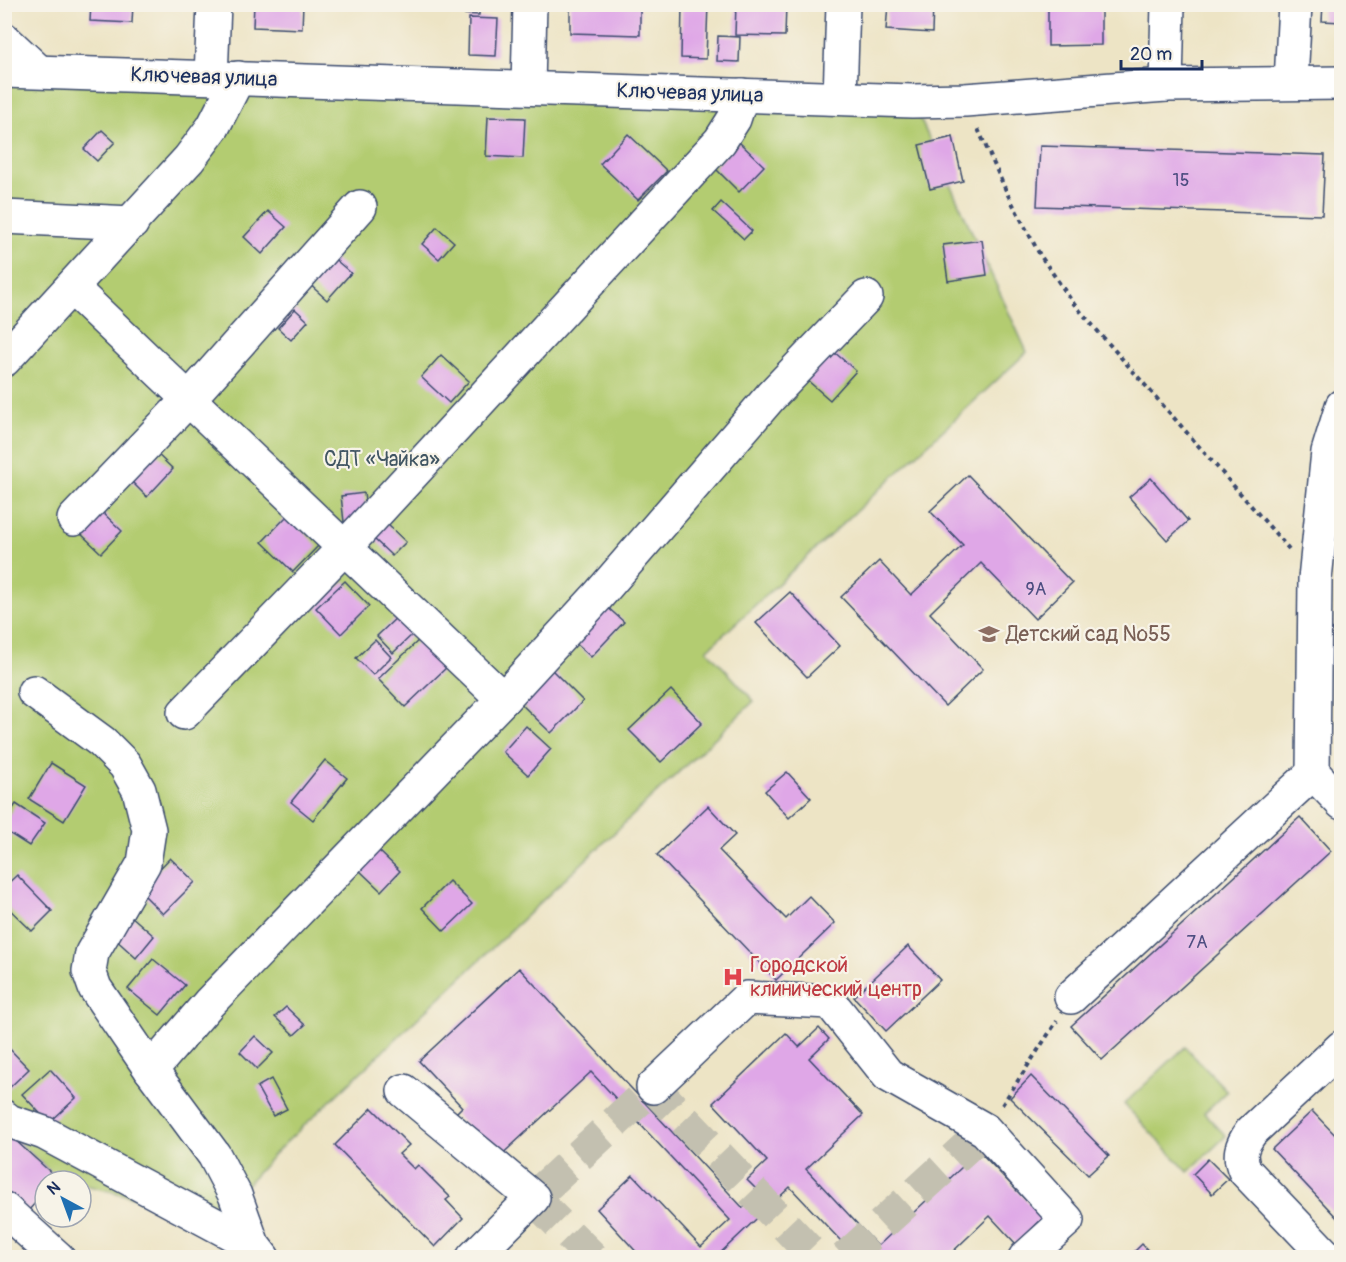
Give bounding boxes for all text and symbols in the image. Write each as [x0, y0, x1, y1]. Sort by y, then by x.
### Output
scale bar [1121, 33, 1202, 71]
text: 20 m [1130, 43, 1172, 66]
street label: Ключевая улица [130, 61, 278, 93]
street label: Ключевая улица [616, 77, 764, 109]
house number: 15 [1173, 169, 1189, 192]
park label: СДТ «Чайка» [324, 446, 440, 473]
house number: 9А [1026, 578, 1047, 601]
place label: Детский сад №55 [1005, 621, 1171, 648]
school or university icon: Детский сад №55 [977, 622, 1001, 646]
house number: 7А [1186, 931, 1208, 954]
place label: Городской клинический центр [750, 952, 922, 1003]
hospital icon: Городской клинический центр [721, 965, 745, 989]
north arrow [33, 1169, 93, 1229]
text: N [43, 1177, 65, 1200]

